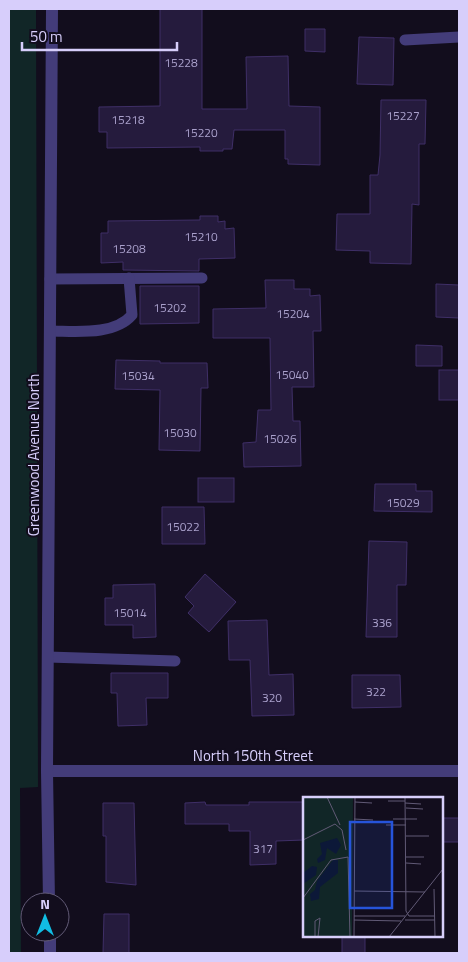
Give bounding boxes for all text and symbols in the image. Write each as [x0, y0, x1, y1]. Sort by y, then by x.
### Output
scale bar [22, 20, 178, 52]
text: 50 m [30, 25, 63, 48]
house number: 15228 [164, 53, 198, 72]
house number: 15227 [386, 106, 420, 125]
house number: 15218 [111, 110, 145, 129]
house number: 15220 [184, 123, 218, 142]
house number: 15210 [184, 227, 218, 246]
house number: 15208 [112, 239, 146, 258]
house number: 15202 [153, 298, 187, 317]
house number: 15204 [276, 304, 310, 323]
house number: 15040 [275, 365, 309, 384]
house number: 15034 [121, 366, 155, 385]
street label: Greenwood Avenue North [22, 374, 45, 536]
house number: 15030 [163, 423, 197, 442]
house number: 15026 [263, 429, 297, 448]
house number: 15029 [386, 493, 420, 512]
house number: 15022 [166, 517, 200, 536]
house number: 15014 [113, 603, 147, 622]
house number: 336 [372, 613, 392, 632]
house number: 322 [366, 682, 386, 701]
house number: 320 [262, 688, 282, 707]
street label: North 150th Street [193, 744, 314, 767]
inset map [303, 797, 443, 937]
house number: 317 [253, 839, 273, 858]
north arrow [20, 892, 70, 942]
text: N [40, 893, 50, 914]

